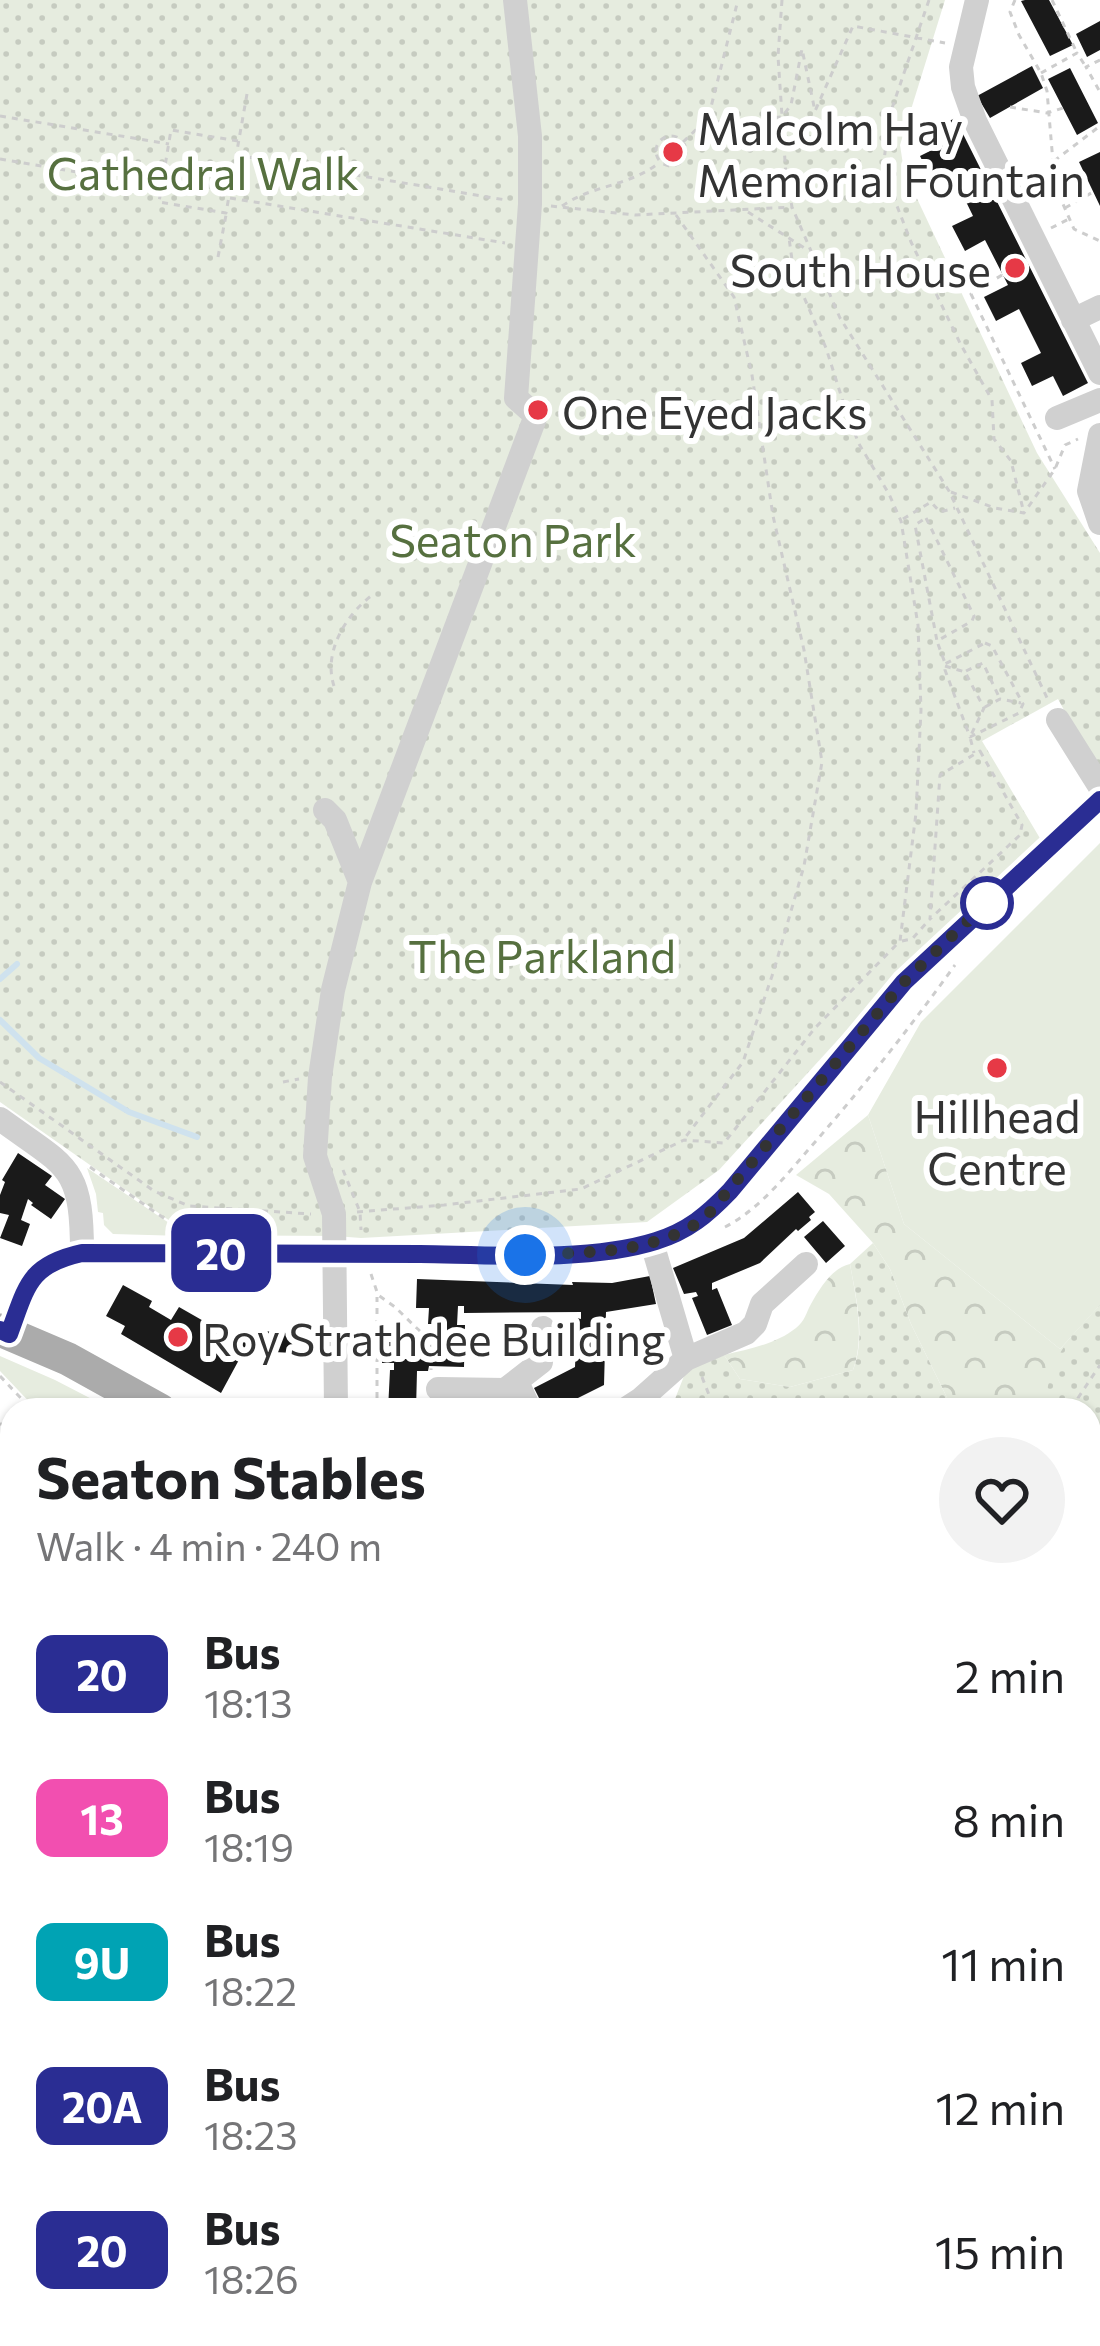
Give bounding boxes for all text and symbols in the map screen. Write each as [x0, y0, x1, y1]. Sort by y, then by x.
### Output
place label: Malcolm Hay Memorial Fountain [697, 99, 1085, 206]
marker: Malcolm Hay Memorial Fountain [660, 139, 686, 165]
park label: Cathedral Walk [47, 144, 359, 199]
place label: South House [730, 241, 991, 296]
marker: South House [1002, 255, 1028, 281]
place label: One Eyed Jacks [562, 383, 868, 438]
marker: One Eyed Jacks [525, 397, 551, 423]
park label: Seaton Park [389, 511, 637, 566]
unlabelled marker [962, 878, 1012, 928]
park label: The Parkland [408, 927, 676, 982]
marker: Hillhead Centre [984, 1055, 1010, 1081]
place label: Hillhead Centre [913, 1087, 1081, 1194]
line badge: 20 [167, 1214, 275, 1292]
your location [495, 1225, 555, 1285]
text: 20 [195, 1227, 247, 1279]
place label: Roy Strathdee Building [202, 1310, 665, 1365]
marker: Roy Strathdee Building [165, 1324, 191, 1350]
button: heart [939, 1437, 1065, 1563]
text: Seaton Stables [36, 1441, 426, 1511]
text: Walk · 4 min · 240 m [36, 1521, 382, 1569]
text: Bus [204, 1623, 280, 1678]
text: 2 min [955, 1647, 1065, 1702]
text: 20 [76, 1648, 128, 1700]
text: 18:13 [204, 1678, 292, 1726]
text: Bus [204, 1767, 280, 1822]
text: 8 min [952, 1791, 1065, 1846]
text: 13 [80, 1792, 124, 1844]
text: 18:19 [204, 1822, 294, 1870]
text: Bus [204, 1911, 280, 1966]
text: 11 min [941, 1935, 1065, 1990]
text: 9U [74, 1936, 130, 1988]
text: 18:22 [204, 1966, 297, 2014]
text: Bus [204, 2055, 280, 2110]
text: 12 min [936, 2079, 1065, 2134]
text: 20A [62, 2080, 142, 2132]
text: 18:23 [204, 2110, 297, 2158]
text: Bus [204, 2199, 280, 2254]
text: 15 min [935, 2223, 1065, 2278]
text: 20 [76, 2224, 128, 2276]
text: 18:26 [204, 2254, 299, 2302]

